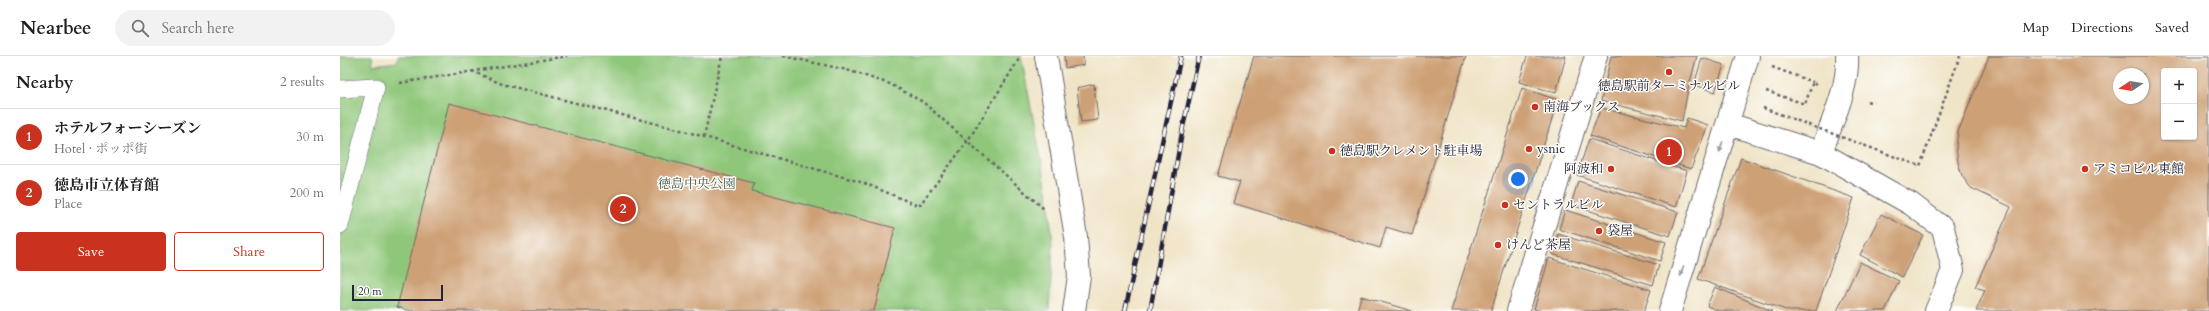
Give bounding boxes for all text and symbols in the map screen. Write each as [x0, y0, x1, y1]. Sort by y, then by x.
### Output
search box [115, 10, 395, 46]
text: Nearbee [20, 15, 91, 41]
icon: search [129, 17, 151, 39]
text: Search here [161, 18, 234, 38]
text: Map [2023, 18, 2049, 37]
text: Directions [2071, 18, 2133, 37]
text: Saved [2155, 18, 2189, 37]
marker: 徳島駅前ターミナルビル [1664, 67, 1674, 77]
north arrow [2113, 68, 2149, 104]
map controls [2161, 68, 2197, 140]
button: + [2161, 68, 2197, 104]
text: Nearby [16, 71, 73, 94]
text: 2 results [280, 73, 324, 91]
place label: 徳島駅前ターミナルビル [1598, 77, 1740, 95]
place label: 南海ブックス [1543, 98, 1620, 116]
marker: 南海ブックス [1530, 102, 1540, 112]
button: − [2161, 104, 2197, 140]
text: ホテルフォーシーズン [54, 118, 201, 138]
text: 1 [26, 128, 32, 146]
text: 30 m [296, 128, 324, 146]
pin: 1 [1656, 137, 1682, 167]
text: Hotel · ポッポ街 [54, 140, 148, 158]
place label: ysnic [1536, 140, 1565, 158]
one-way arrow [1717, 141, 1723, 153]
place label: 徳島駅クレメント駐車場 [1340, 142, 1483, 160]
marker: ysnic [1524, 144, 1534, 154]
marker: 徳島駅クレメント駐車場 [1327, 146, 1337, 156]
place label: 阿波和 [1564, 160, 1603, 178]
place label: アミコビル東館 [2093, 160, 2184, 178]
marker: 阿波和 [1606, 164, 1616, 174]
marker: アミコビル東館 [2080, 164, 2090, 174]
your location [1508, 169, 1528, 189]
text: 徳島市立体育館 [54, 175, 159, 195]
park label: 徳島中央公園 [658, 175, 736, 193]
text: 2 [26, 184, 32, 202]
text: 200 m [290, 184, 324, 202]
pin: 2 [610, 194, 636, 224]
text: Place [54, 195, 82, 213]
place label: セントラルビル [1513, 196, 1604, 214]
marker: セントラルビル [1500, 200, 1510, 210]
place label: 袋屋 [1607, 222, 1633, 240]
marker: 袋屋 [1594, 226, 1604, 236]
button: Save [16, 232, 166, 271]
button: Share [174, 232, 324, 271]
place label: けんど茶屋 [1506, 236, 1571, 254]
marker: けんど茶屋 [1493, 240, 1503, 250]
one-way arrow [1679, 265, 1685, 277]
scale bar [352, 283, 443, 302]
text: 20 m [358, 284, 382, 299]

